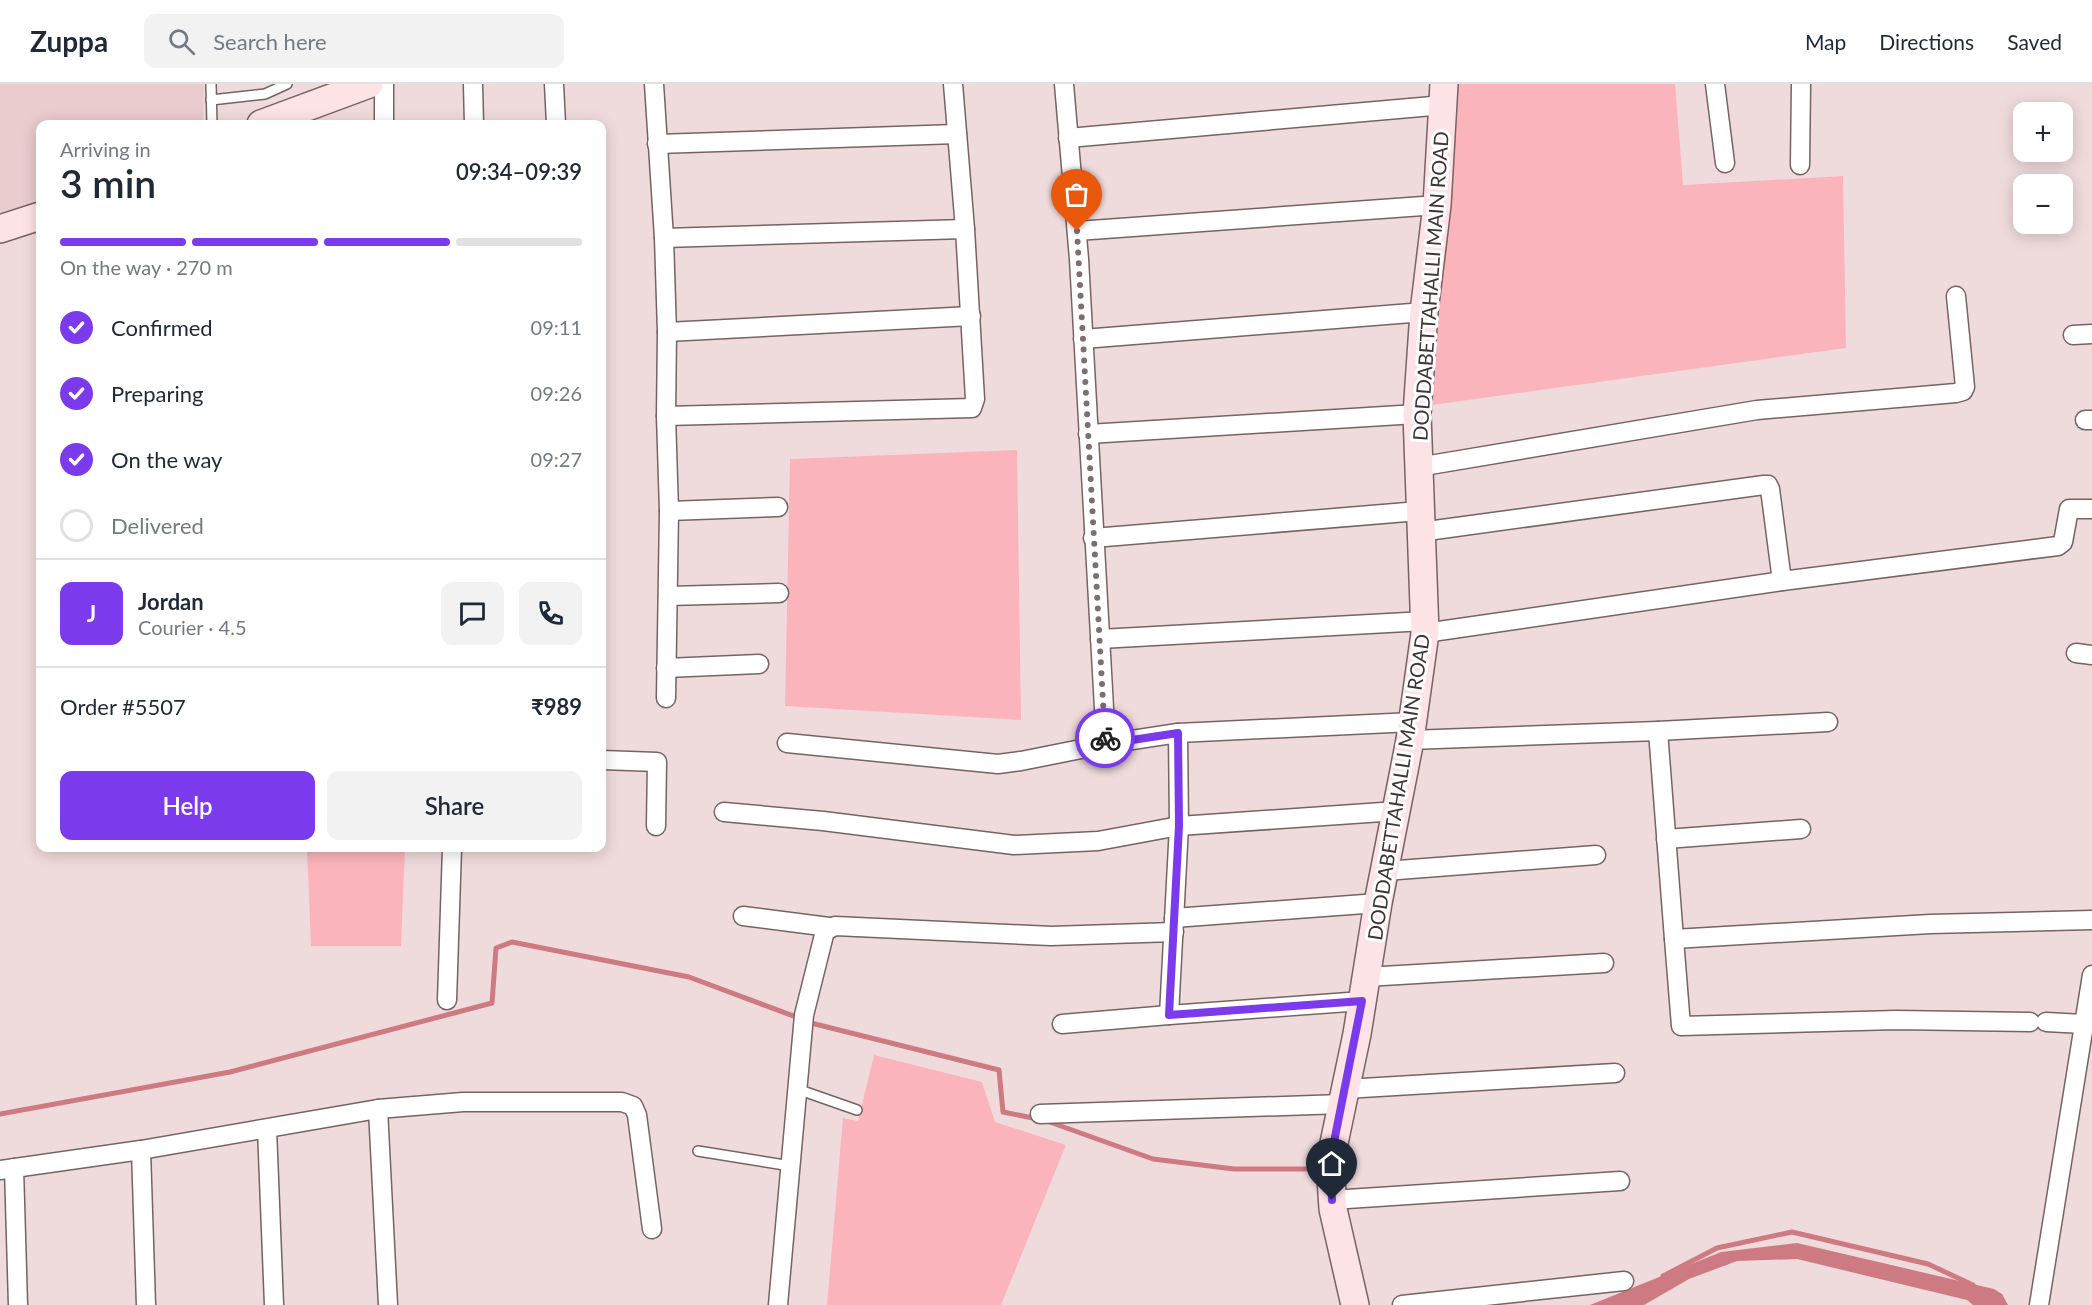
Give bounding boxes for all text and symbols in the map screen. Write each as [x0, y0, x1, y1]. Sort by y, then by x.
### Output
search box [144, 14, 564, 68]
text: Zuppa [30, 24, 108, 58]
icon: search [165, 25, 198, 58]
text: Search here [213, 28, 327, 55]
text: Map [1805, 29, 1846, 54]
text: Directions [1879, 29, 1974, 54]
text: Saved [2007, 29, 2062, 54]
map controls [2013, 102, 2073, 234]
button: + [2013, 102, 2073, 162]
street label: DODDABETTAHALLI MAIN ROAD [1407, 131, 1453, 441]
text: Arriving in [60, 137, 151, 161]
text: 09:34–09:39 [456, 158, 582, 185]
text: 3 min [60, 160, 156, 206]
pin [1051, 169, 1102, 231]
button: − [2013, 174, 2073, 234]
icon: bag [1060, 178, 1093, 211]
text: On the way · 270 m [60, 255, 233, 279]
icon: check [60, 311, 93, 344]
text: Confirmed [111, 314, 213, 341]
text: 09:11 [531, 315, 582, 339]
icon: check [60, 377, 93, 410]
text: Preparing [111, 380, 203, 407]
text: 09:26 [531, 381, 582, 405]
icon: check [60, 443, 93, 476]
text: On the way [111, 446, 222, 473]
text: 09:27 [531, 447, 582, 471]
text: Delivered [111, 512, 204, 539]
button: chat [441, 582, 504, 645]
button: phone [519, 582, 582, 645]
text: Jordan [138, 588, 204, 615]
text: J [87, 600, 96, 627]
text: Courier · 4.5 [138, 615, 247, 639]
street label: DODDABETTAHALLI MAIN ROAD [1362, 632, 1434, 942]
text: Order #5507 [60, 693, 186, 720]
text: ₹989 [531, 693, 582, 720]
courier [1075, 708, 1135, 768]
icon: bike [1089, 722, 1122, 755]
button: Help [60, 771, 315, 840]
button: Share [327, 771, 582, 840]
pin [1306, 1138, 1357, 1200]
icon: home [1315, 1147, 1348, 1180]

